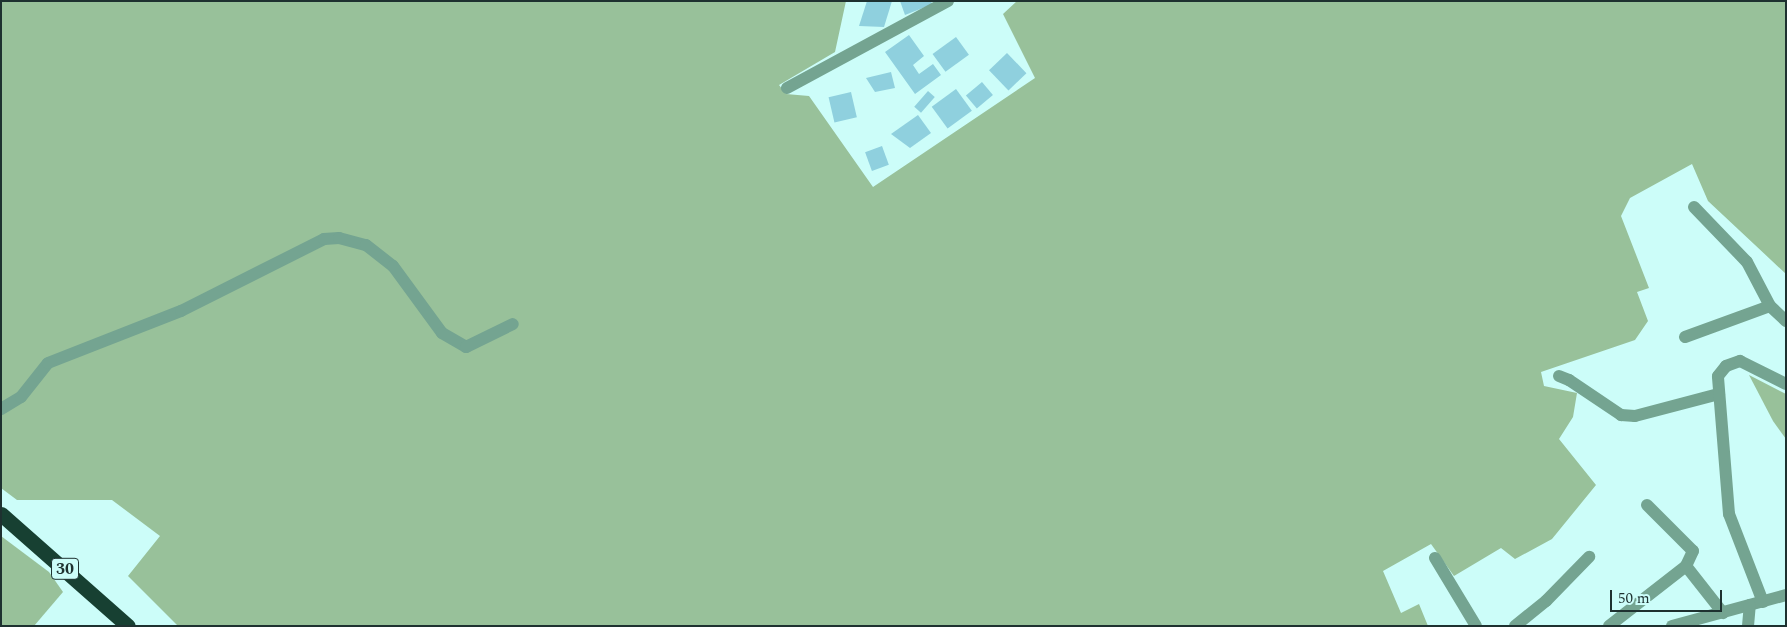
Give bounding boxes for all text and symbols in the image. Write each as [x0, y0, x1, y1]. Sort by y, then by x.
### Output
road number: 30 [50, 556, 80, 582]
scale bar [1612, 580, 1724, 612]
text: 50 m [1618, 587, 1650, 610]

